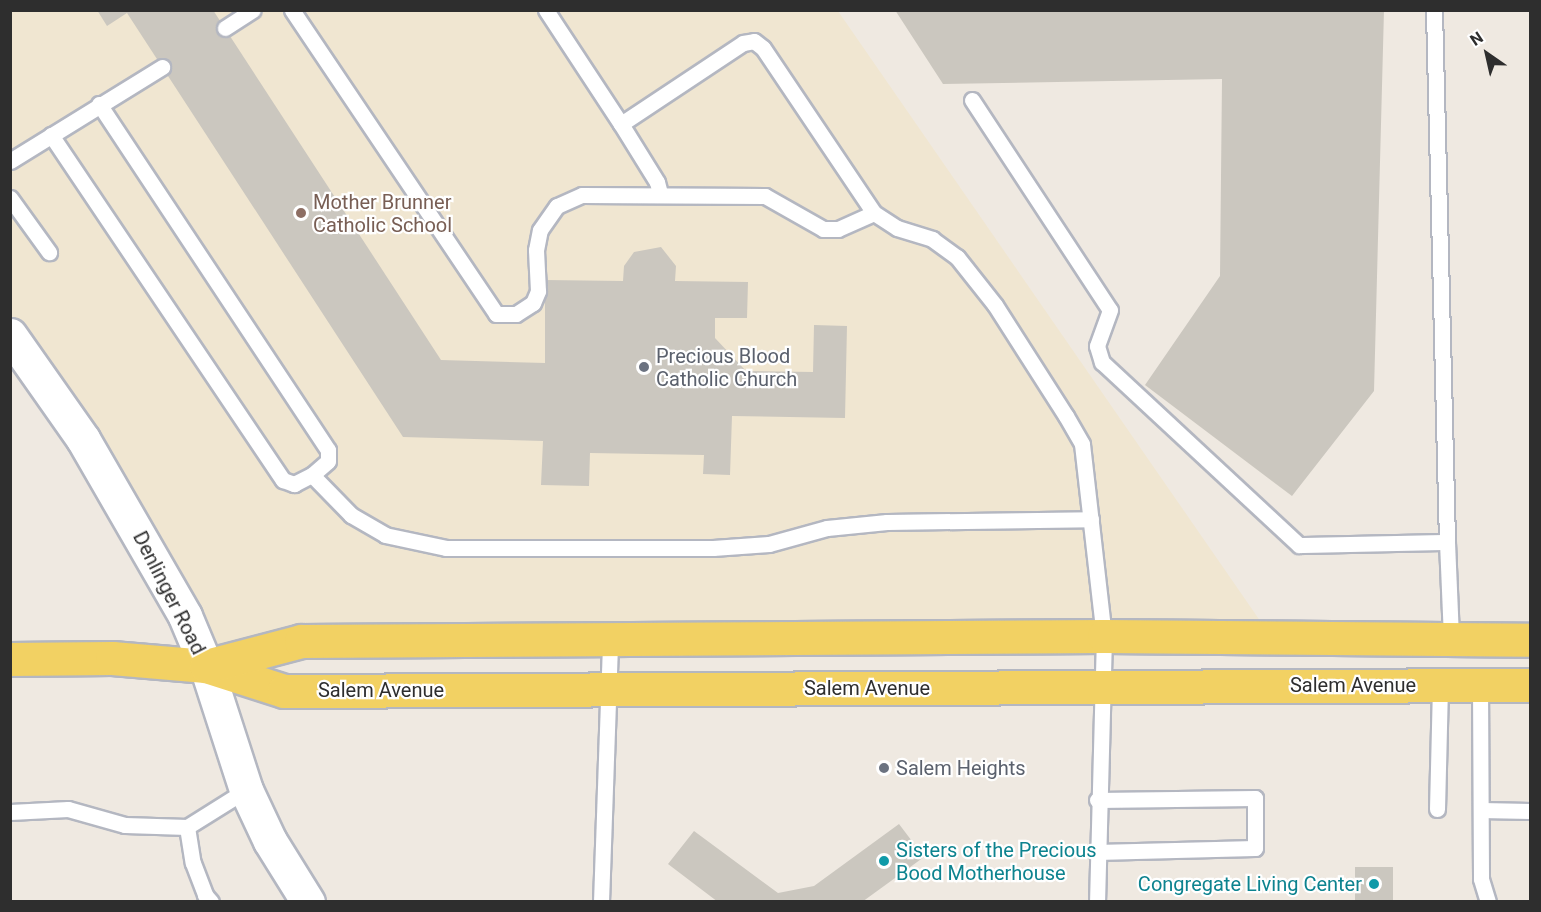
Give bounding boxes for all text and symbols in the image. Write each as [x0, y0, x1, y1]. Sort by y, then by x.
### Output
north arrow [1457, 24, 1517, 84]
text: N [1467, 28, 1487, 50]
place label: Mother Brunner Catholic School [313, 190, 452, 237]
marker: Mother Brunner Catholic School [294, 206, 308, 220]
place label: Precious Blood Catholic Church [656, 344, 797, 391]
marker: Precious Blood Catholic Church [637, 360, 651, 374]
street label: Denlinger Road [128, 527, 210, 659]
street label: Salem Avenue [1290, 673, 1416, 697]
street label: Salem Avenue [804, 676, 930, 700]
street label: Salem Avenue [318, 678, 444, 702]
place label: Salem Heights [896, 756, 1026, 780]
marker: Salem Heights [877, 761, 891, 775]
place label: Sisters of the Precious Bood Motherhouse [896, 838, 1097, 885]
marker: Sisters of the Precious Bood Motherhouse [877, 854, 891, 868]
place label: Congregate Living Center [1138, 872, 1362, 896]
marker: Congregate Living Center [1367, 877, 1381, 891]

